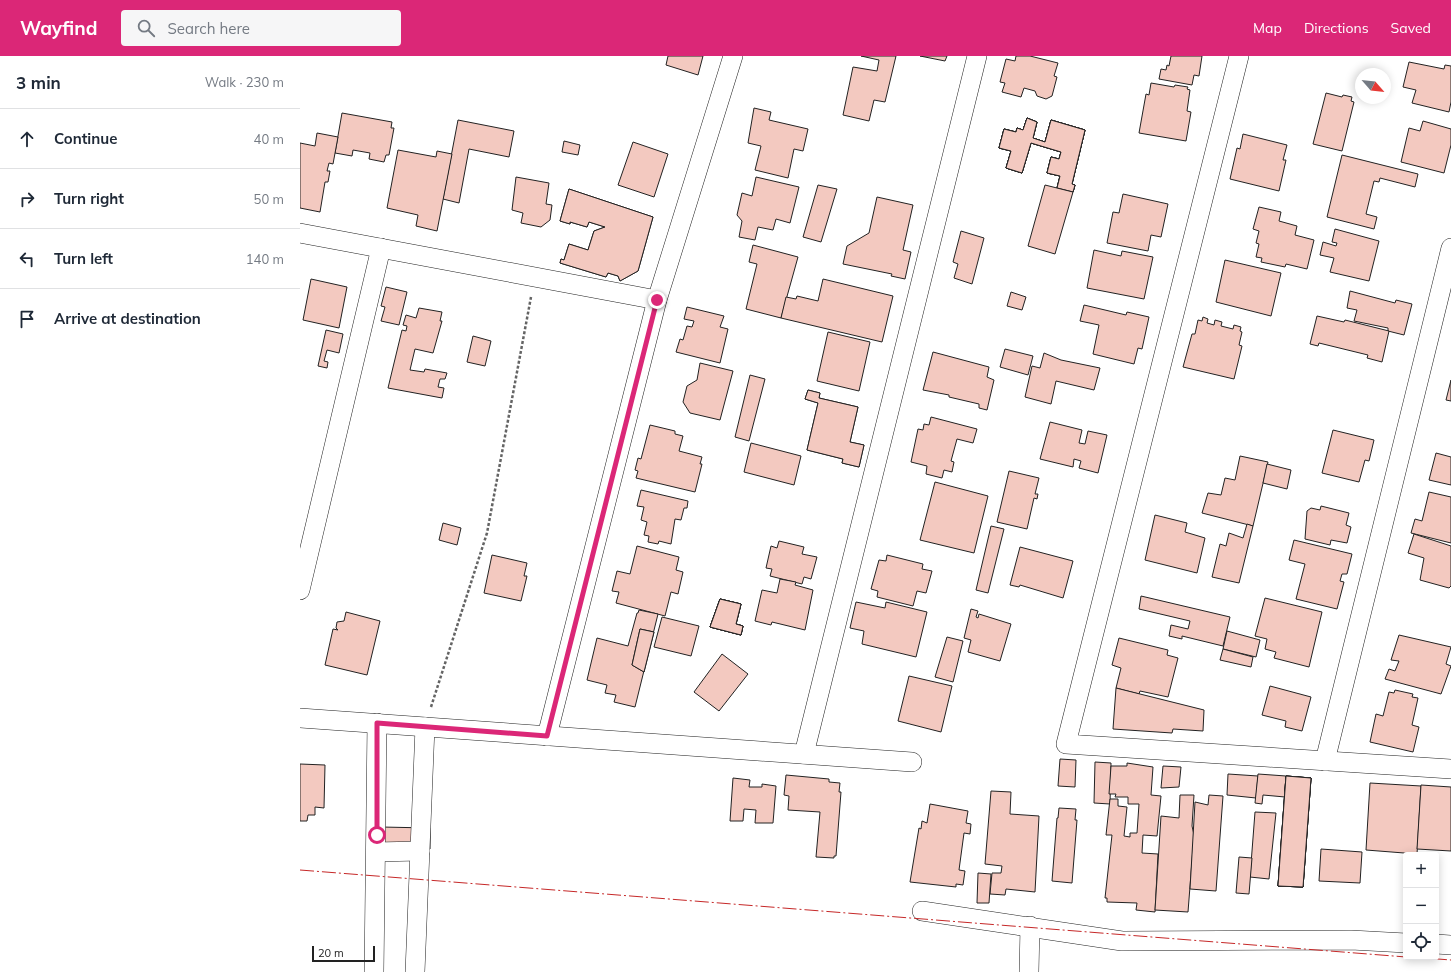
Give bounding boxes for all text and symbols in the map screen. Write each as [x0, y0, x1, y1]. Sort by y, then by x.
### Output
search box [121, 10, 401, 46]
text: Wayfind [20, 16, 97, 40]
icon: search [135, 17, 157, 39]
text: Search here [167, 19, 250, 38]
text: Map [1253, 19, 1282, 37]
text: Directions [1304, 19, 1369, 37]
text: Saved [1391, 19, 1431, 37]
north arrow [1355, 68, 1391, 104]
text: 3 min [16, 72, 61, 93]
text: Walk · 230 m [205, 74, 284, 90]
icon: ahead [16, 128, 38, 150]
text: Continue [54, 129, 117, 148]
text: 40 m [254, 131, 284, 147]
icon: right [16, 188, 38, 210]
text: Turn right [54, 189, 124, 208]
text: 50 m [254, 191, 284, 207]
icon: left [16, 248, 38, 270]
text: Turn left [54, 249, 113, 268]
text: 140 m [246, 251, 284, 267]
route end [648, 291, 666, 309]
icon: arrive [16, 308, 38, 330]
text: Arrive at destination [54, 309, 201, 328]
route start [368, 826, 386, 844]
map controls [1403, 852, 1439, 960]
button: + [1403, 852, 1439, 888]
button: − [1403, 888, 1439, 924]
button: locate [1403, 924, 1439, 960]
scale bar [312, 944, 375, 963]
text: 20 m [318, 946, 344, 960]

